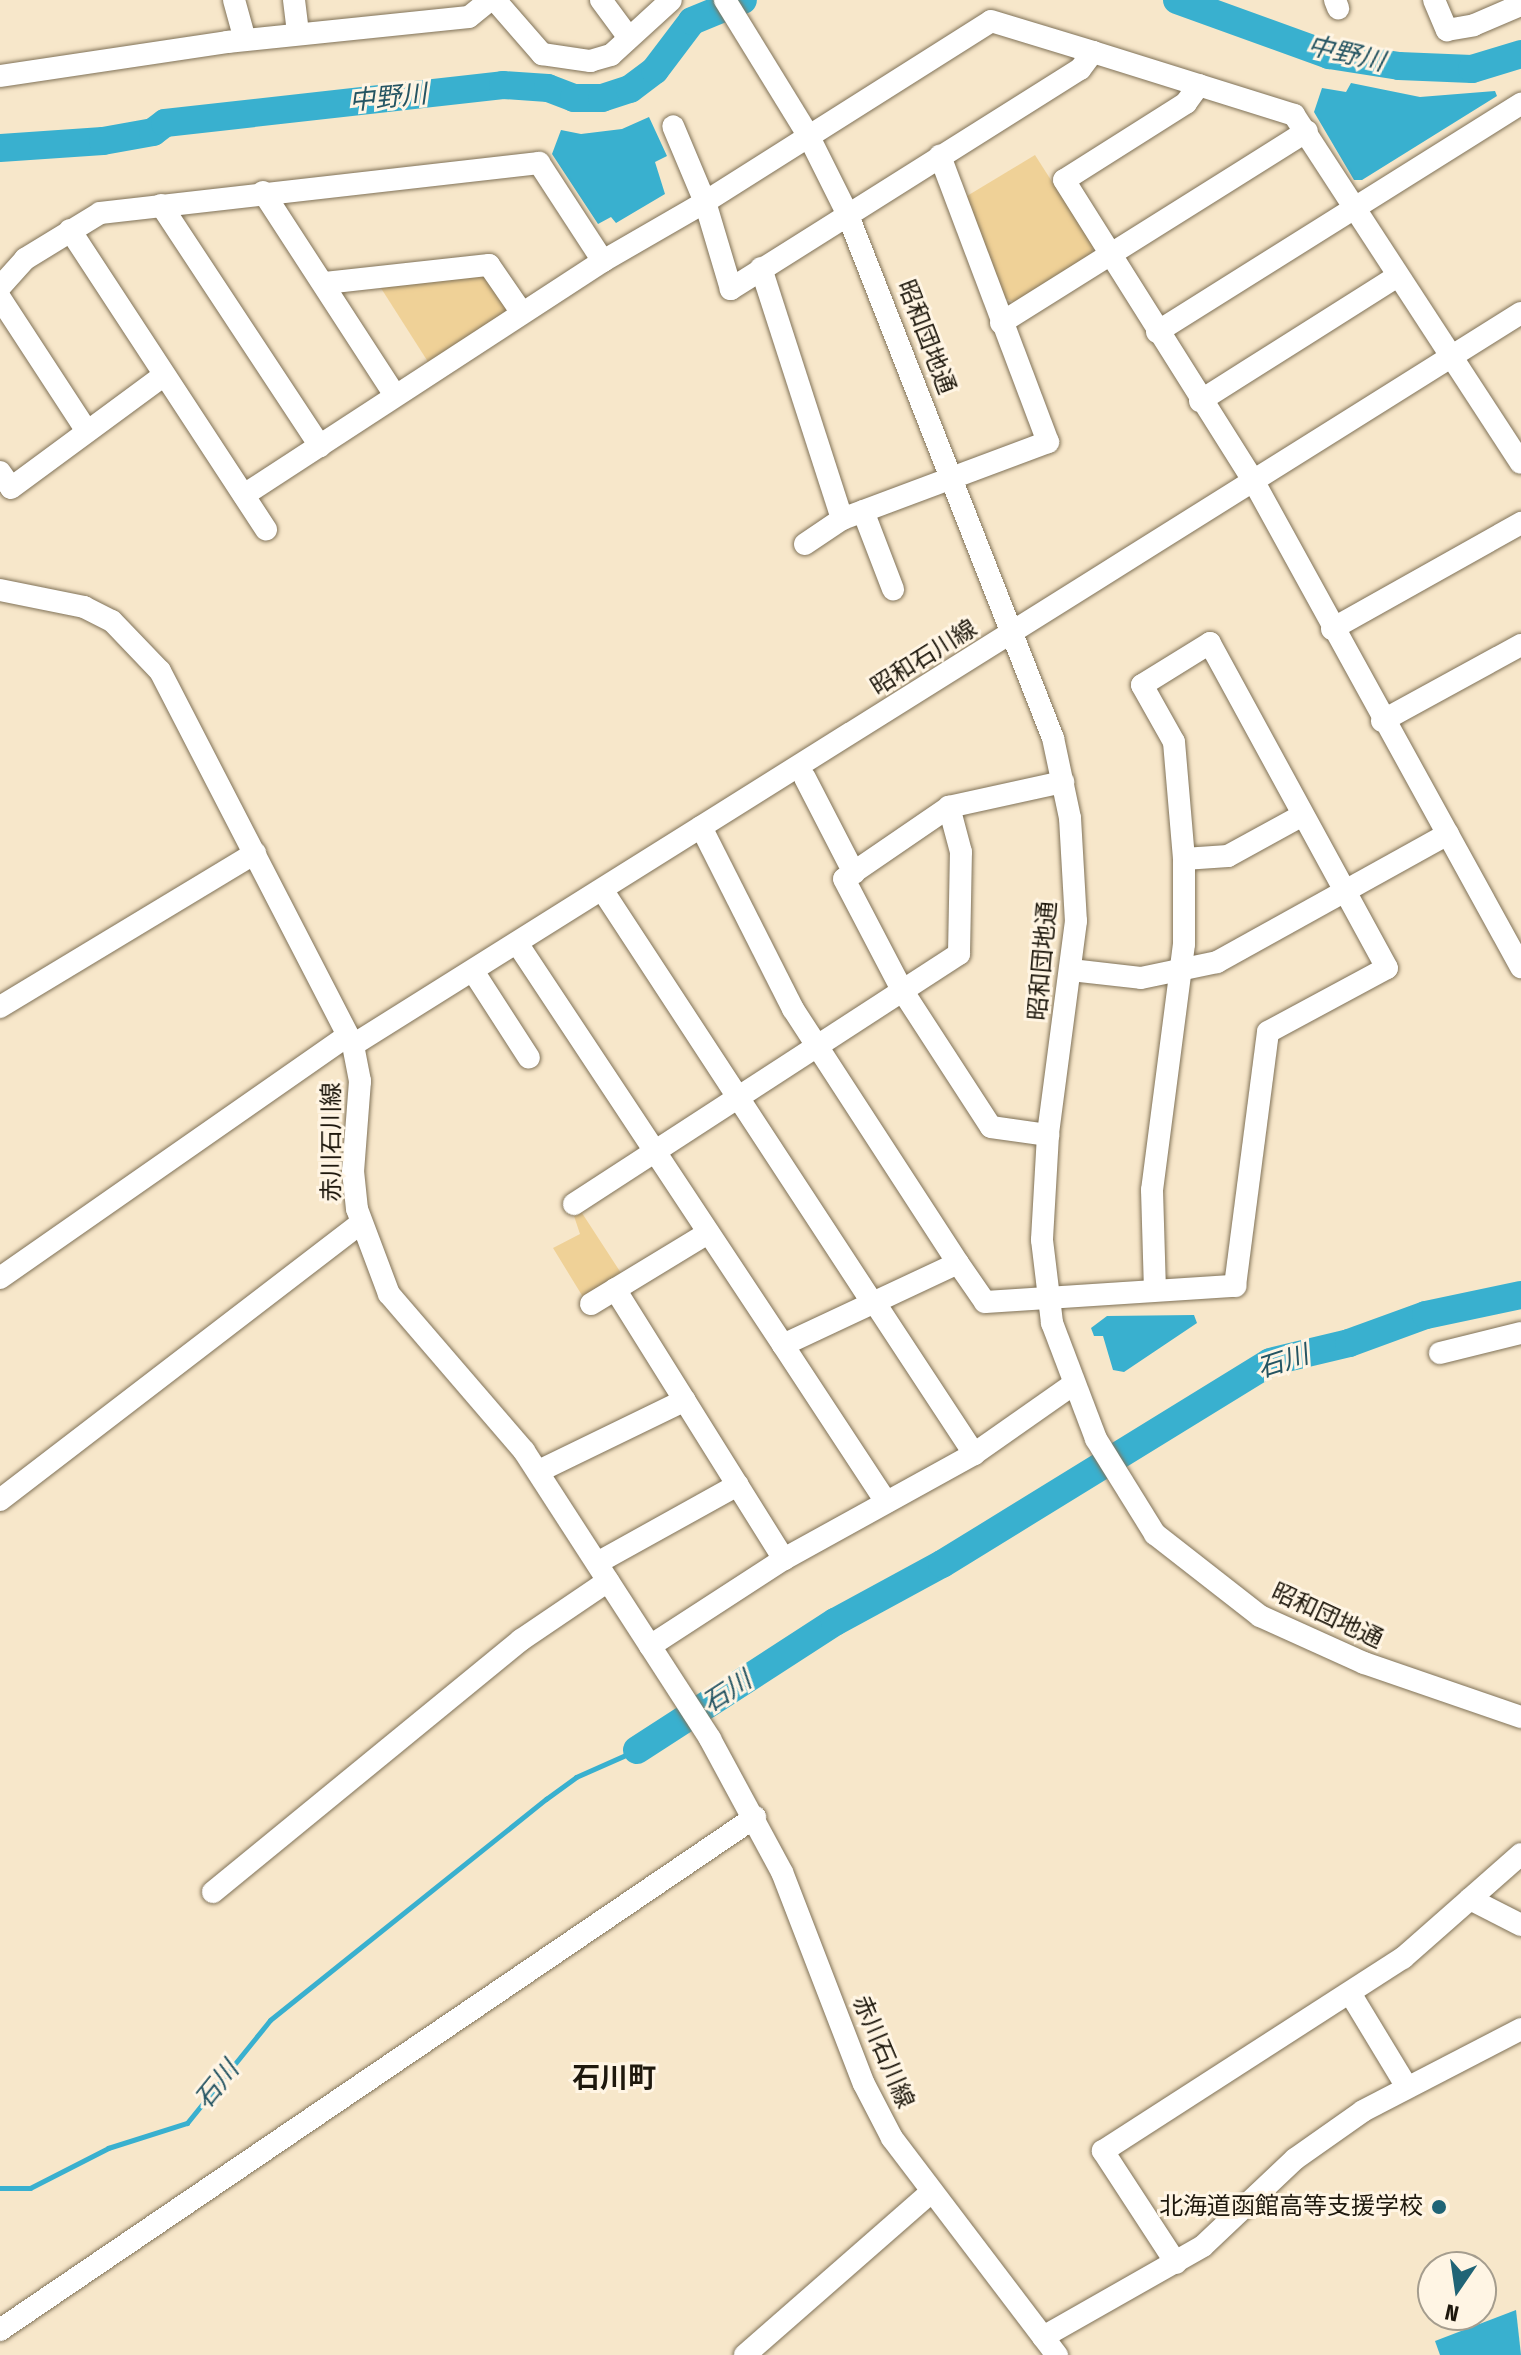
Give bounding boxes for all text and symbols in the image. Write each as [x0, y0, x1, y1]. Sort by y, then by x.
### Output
water label: 中野川 [1304, 30, 1388, 78]
water label: 中野川 [348, 78, 428, 118]
street label: 昭和団地通 [891, 276, 961, 398]
street label: 昭和石川線 [865, 614, 983, 702]
street label: 昭和団地通 [1023, 900, 1063, 1022]
street label: 赤川石川線 [318, 1082, 346, 1202]
water label: 石川 [1253, 1339, 1313, 1385]
street label: 昭和団地通 [1267, 1578, 1387, 1654]
water label: 石川 [697, 1665, 757, 1719]
street label: 赤川石川線 [846, 1991, 920, 2113]
water label: 石川 [189, 2055, 245, 2115]
district label: 石川町 [572, 2061, 656, 2095]
place label: 北海道函館高等支援学校 [1159, 2193, 1423, 2221]
marker: 北海道函館高等支援学校 [1430, 2198, 1448, 2216]
north arrow [1417, 2251, 1497, 2331]
text: N [1442, 2298, 1461, 2328]

